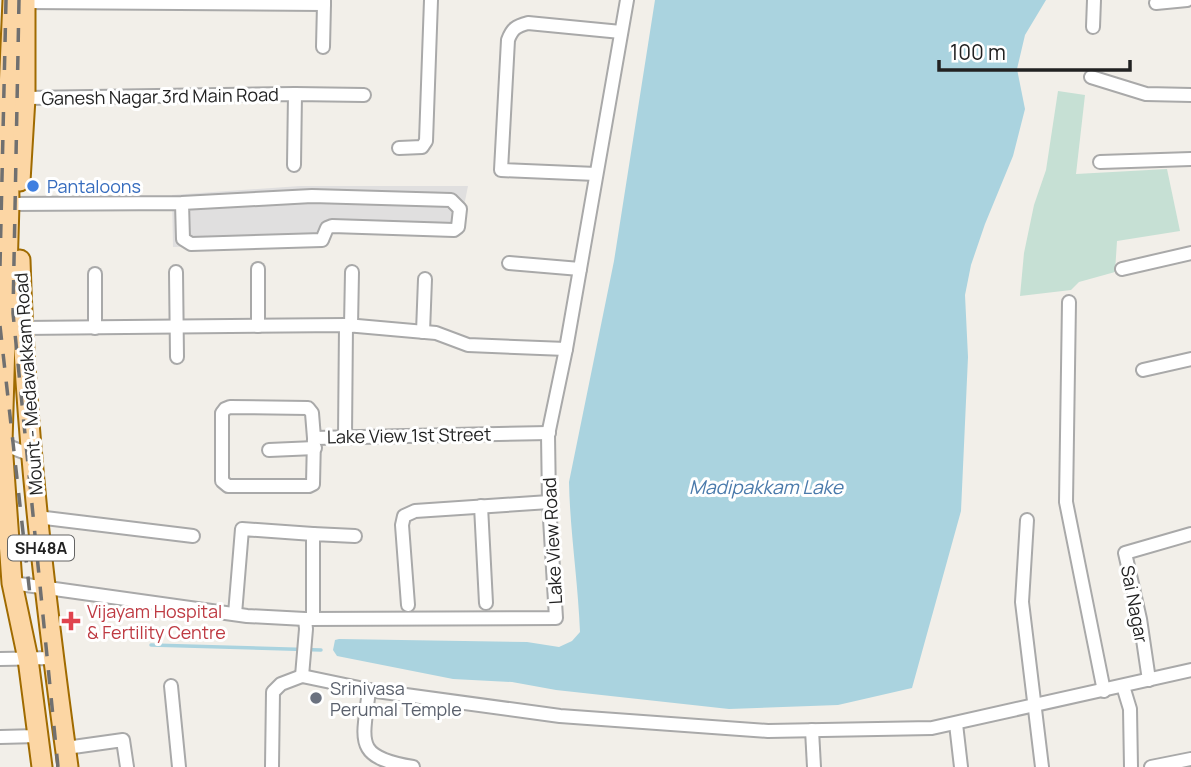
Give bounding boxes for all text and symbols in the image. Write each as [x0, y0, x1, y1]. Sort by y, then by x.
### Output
scale bar [939, 28, 1130, 72]
text: 100 m [950, 38, 1006, 66]
street label: Ganesh Nagar 3rd Main Road [41, 82, 279, 110]
place label: Pantaloons [47, 174, 141, 198]
marker: Pantaloons [25, 178, 41, 194]
street label: Mount - Medavakkam Road [8, 272, 48, 496]
street label: Lake View 1st Street [327, 422, 491, 448]
water label: Madipakkam Lake [689, 474, 845, 500]
street label: Lake View Road [537, 477, 567, 605]
road number: SH48A [8, 536, 74, 561]
street label: Sai Nagar [1116, 563, 1154, 645]
place label: Vijayam Hospital & Fertility Centre [87, 599, 226, 644]
marker: Vijayam Hospital & Fertility Centre [61, 611, 81, 631]
place label: Srinivasa Perumal Temple [330, 676, 462, 721]
marker: Srinivasa Perumal Temple [308, 690, 324, 706]

